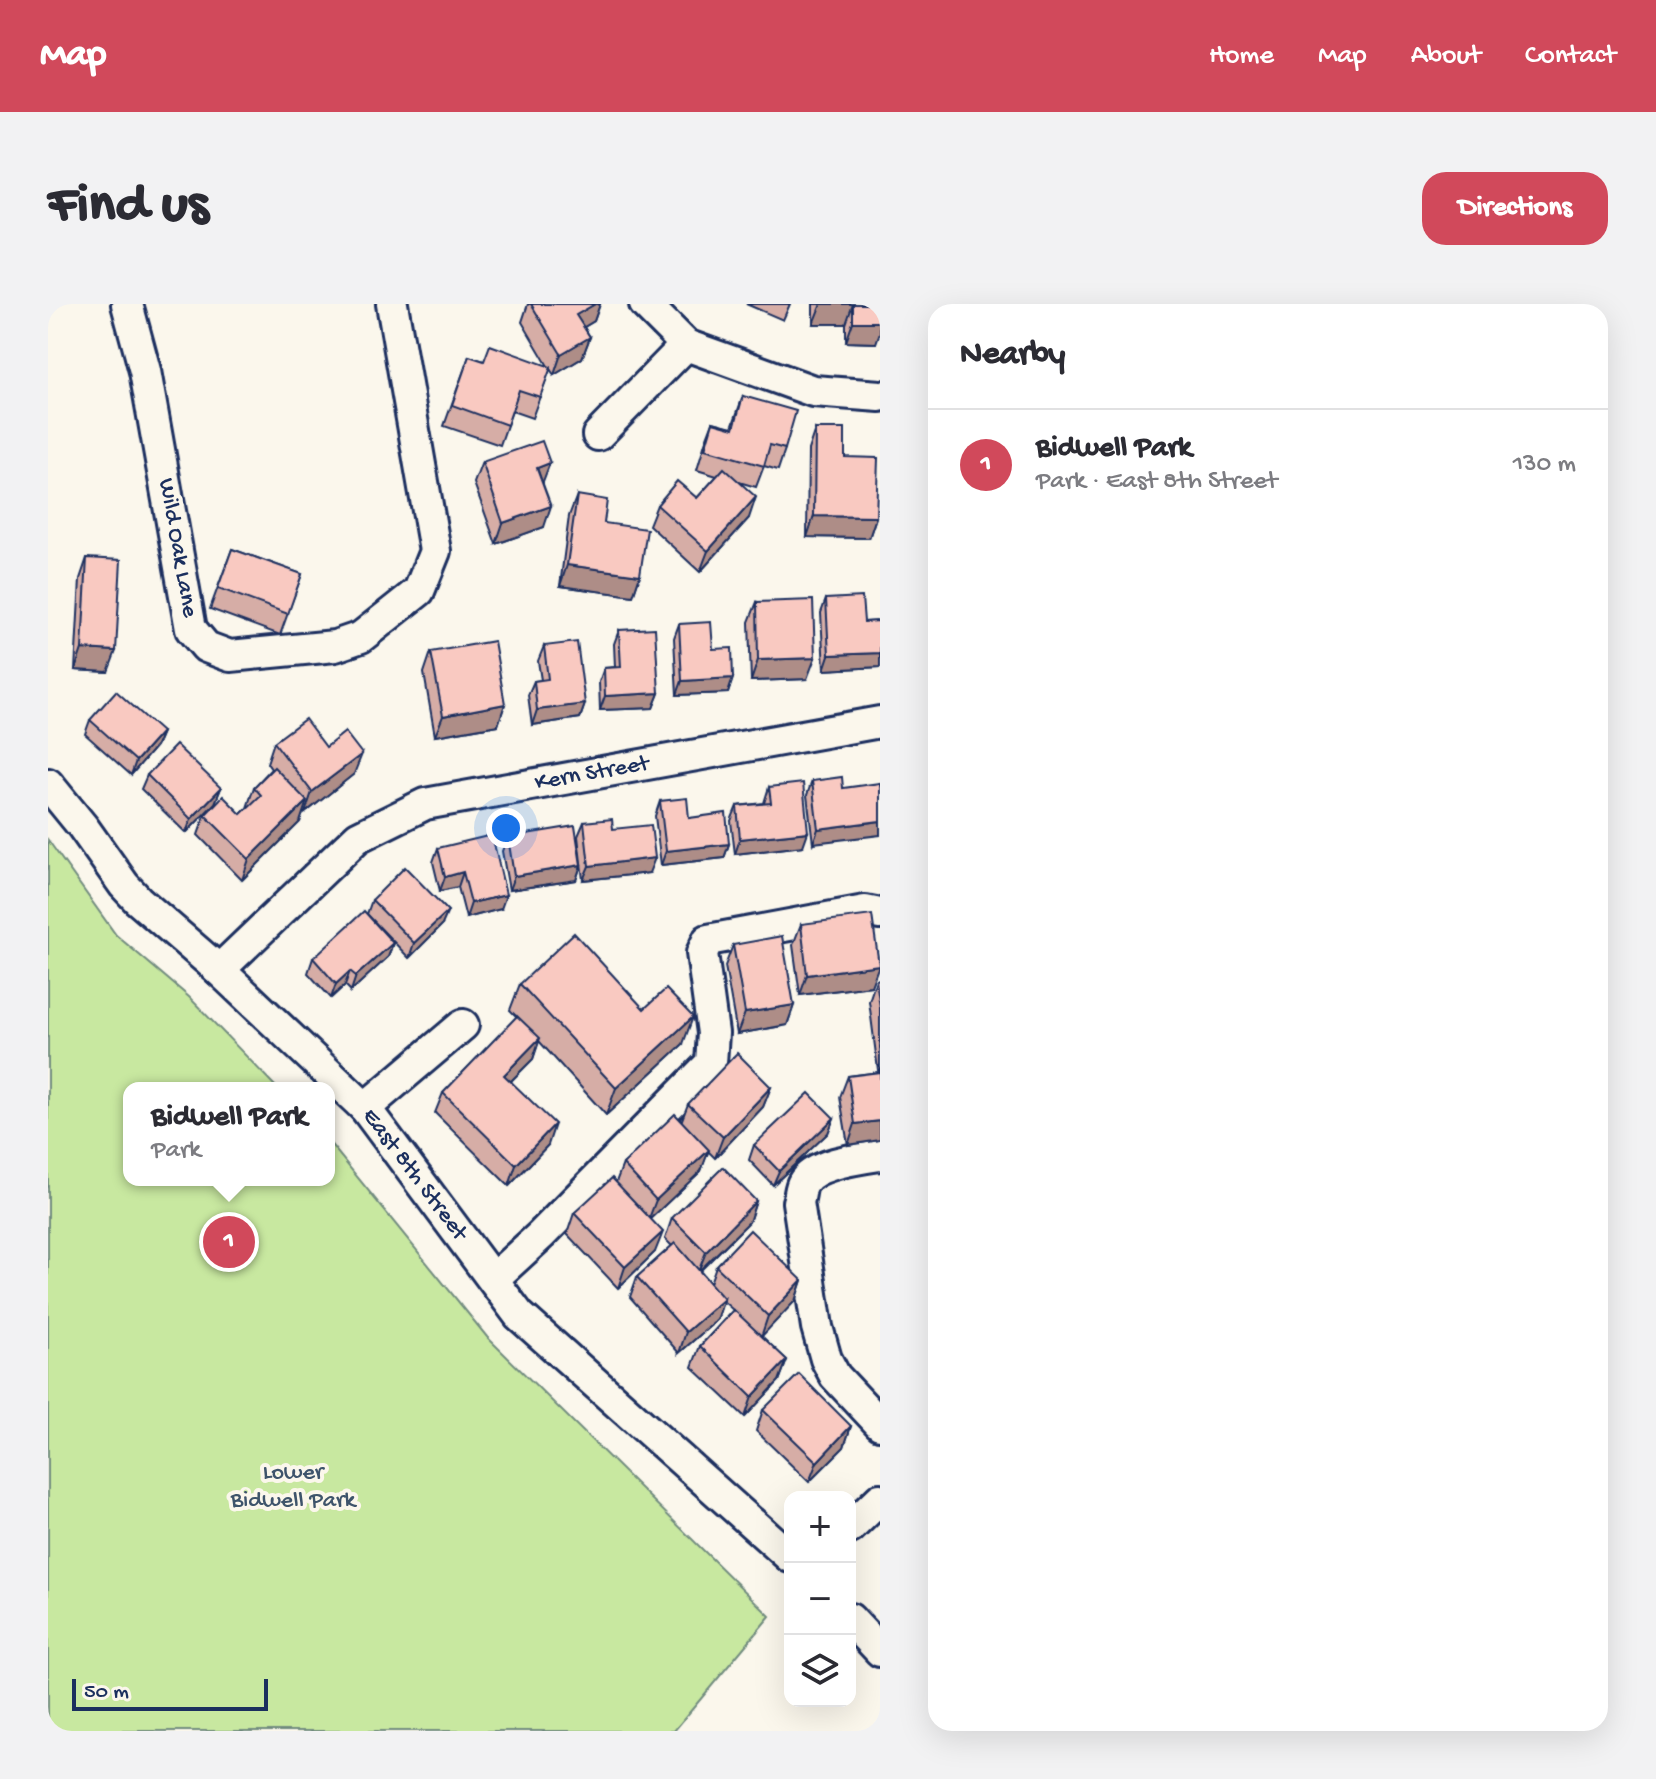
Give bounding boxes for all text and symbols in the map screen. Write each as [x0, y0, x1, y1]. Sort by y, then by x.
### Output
text: Map [40, 34, 106, 78]
text: Home [1209, 40, 1274, 73]
text: Map [1318, 40, 1367, 73]
text: About [1411, 40, 1481, 73]
text: Contact [1525, 40, 1616, 73]
button: Directions [1422, 172, 1608, 245]
text: Find us [48, 175, 208, 241]
text: Nearby [960, 336, 1065, 376]
text: Bidwell Park [1036, 432, 1192, 467]
text: 1 [981, 450, 991, 481]
text: 130 m [1513, 450, 1576, 481]
text: Park · East 8th Street [1036, 467, 1277, 498]
street label: Wild Oak Lane [151, 476, 204, 620]
street label: Kern Street [533, 749, 653, 798]
your location [486, 808, 526, 848]
popup [123, 1082, 335, 1186]
text: Bidwell Park [151, 1101, 307, 1136]
street label: East 8th Street [355, 1103, 474, 1249]
text: Park [151, 1136, 201, 1167]
pin: 1 [203, 1212, 255, 1272]
park label: Lower Bidwell Park [230, 1459, 358, 1516]
map controls [784, 1491, 856, 1707]
button: + [784, 1491, 856, 1563]
button: − [784, 1563, 856, 1635]
button: layers [784, 1635, 856, 1707]
scale bar [72, 1675, 268, 1711]
text: 50 m [84, 1680, 129, 1706]

